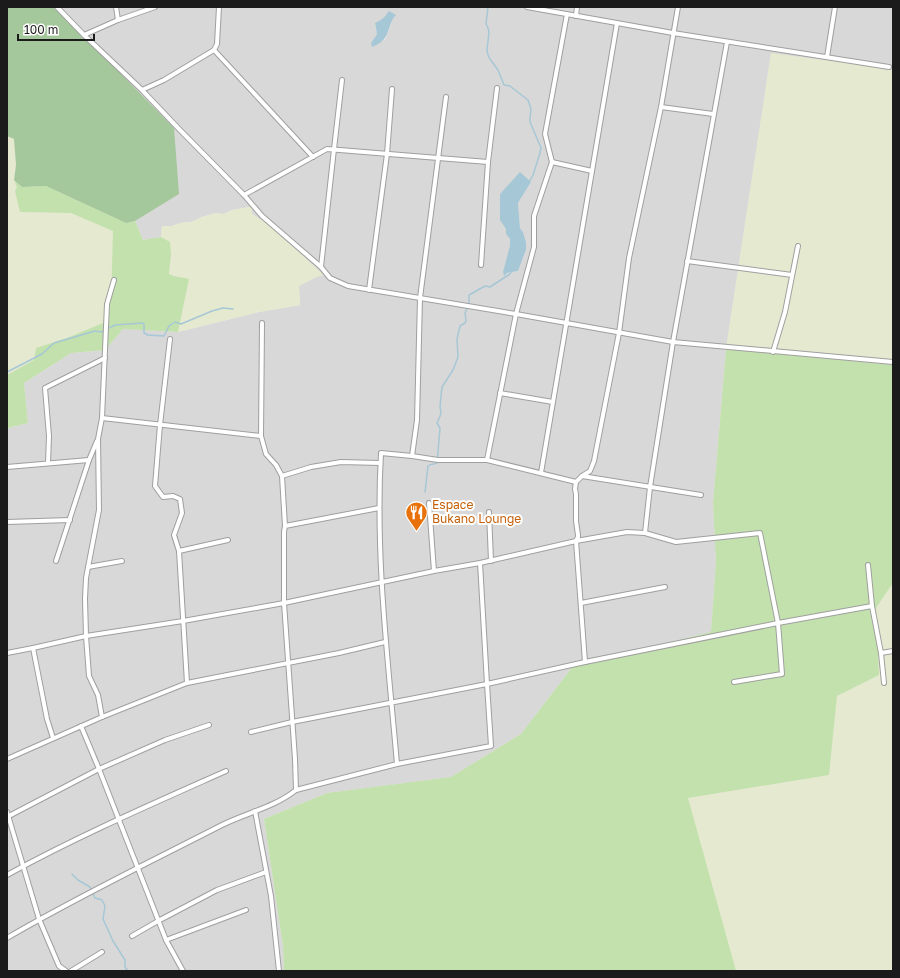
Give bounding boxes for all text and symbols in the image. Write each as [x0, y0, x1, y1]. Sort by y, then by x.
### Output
scale bar [18, 16, 94, 42]
text: 100 m [24, 22, 58, 37]
place label: Espace Bukano Lounge [432, 497, 521, 526]
restaurant icon: Espace Bukano Lounge [404, 499, 430, 532]

